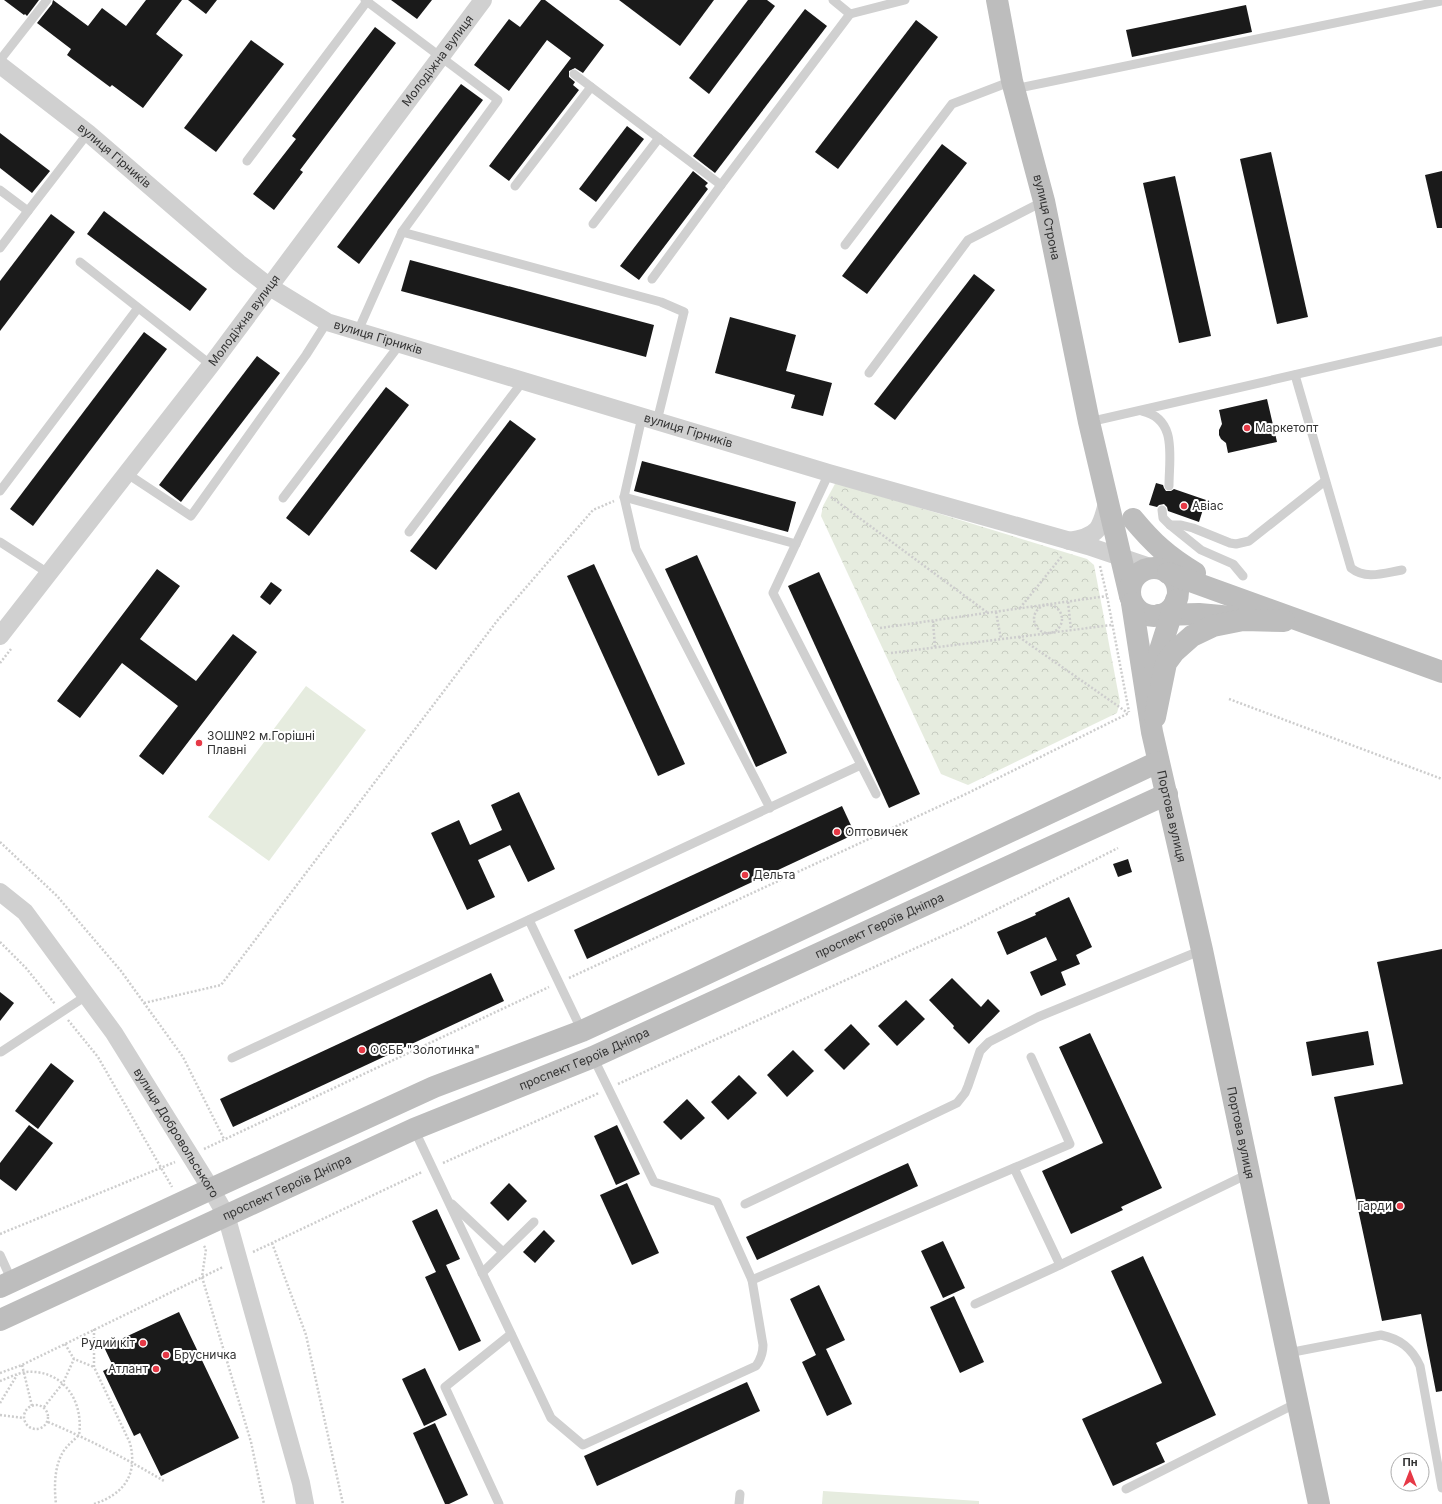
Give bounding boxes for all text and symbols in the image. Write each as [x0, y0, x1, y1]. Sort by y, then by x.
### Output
street label: Молодіжна вулиця [398, 12, 476, 109]
street label: вулиця Гірників [75, 120, 155, 191]
street label: вулиця Строна [1030, 173, 1064, 261]
street label: Молодіжна вулиця [205, 271, 283, 369]
street label: вулиця Гірників [332, 317, 425, 357]
street label: вулиця Гірників [642, 410, 735, 451]
place label: Маркетопт [1255, 420, 1319, 435]
marker: Маркетопт [1242, 423, 1252, 433]
place label: Авіас [1192, 498, 1224, 513]
marker: Авіас [1179, 501, 1189, 511]
place label: ЗОШ№2 м.Горішні Плавні [207, 728, 315, 757]
marker: ЗОШ№2 м.Горішні Плавні [194, 738, 204, 748]
street label: Портова вулиця [1154, 769, 1190, 864]
place label: Оптовичек [845, 824, 909, 839]
marker: Оптовичек [832, 827, 842, 837]
place label: Дельта [753, 867, 796, 882]
marker: Дельта [740, 870, 750, 880]
street label: проспект Героїв Дніпра [812, 889, 946, 961]
street label: проспект Героїв Дніпра [517, 1024, 652, 1093]
place label: ОСББ "Золотинка" [370, 1042, 480, 1057]
marker: ОСББ "Золотинка" [357, 1045, 367, 1055]
street label: вулиця Добровольського [131, 1065, 222, 1200]
street label: Портова вулиця [1224, 1085, 1258, 1180]
street label: проспект Героїв Дніпра [220, 1151, 354, 1223]
place label: Гарди [1357, 1198, 1392, 1213]
marker: Гарди [1395, 1201, 1405, 1211]
place label: Рудий кіт [81, 1335, 135, 1350]
marker: Рудий кіт [138, 1338, 148, 1348]
place label: Брусничка [174, 1347, 237, 1362]
marker: Брусничка [161, 1350, 171, 1360]
place label: Атлант [108, 1361, 148, 1376]
marker: Атлант [151, 1364, 161, 1374]
north arrow [1390, 1452, 1430, 1492]
text: Пн [1402, 1455, 1418, 1469]

